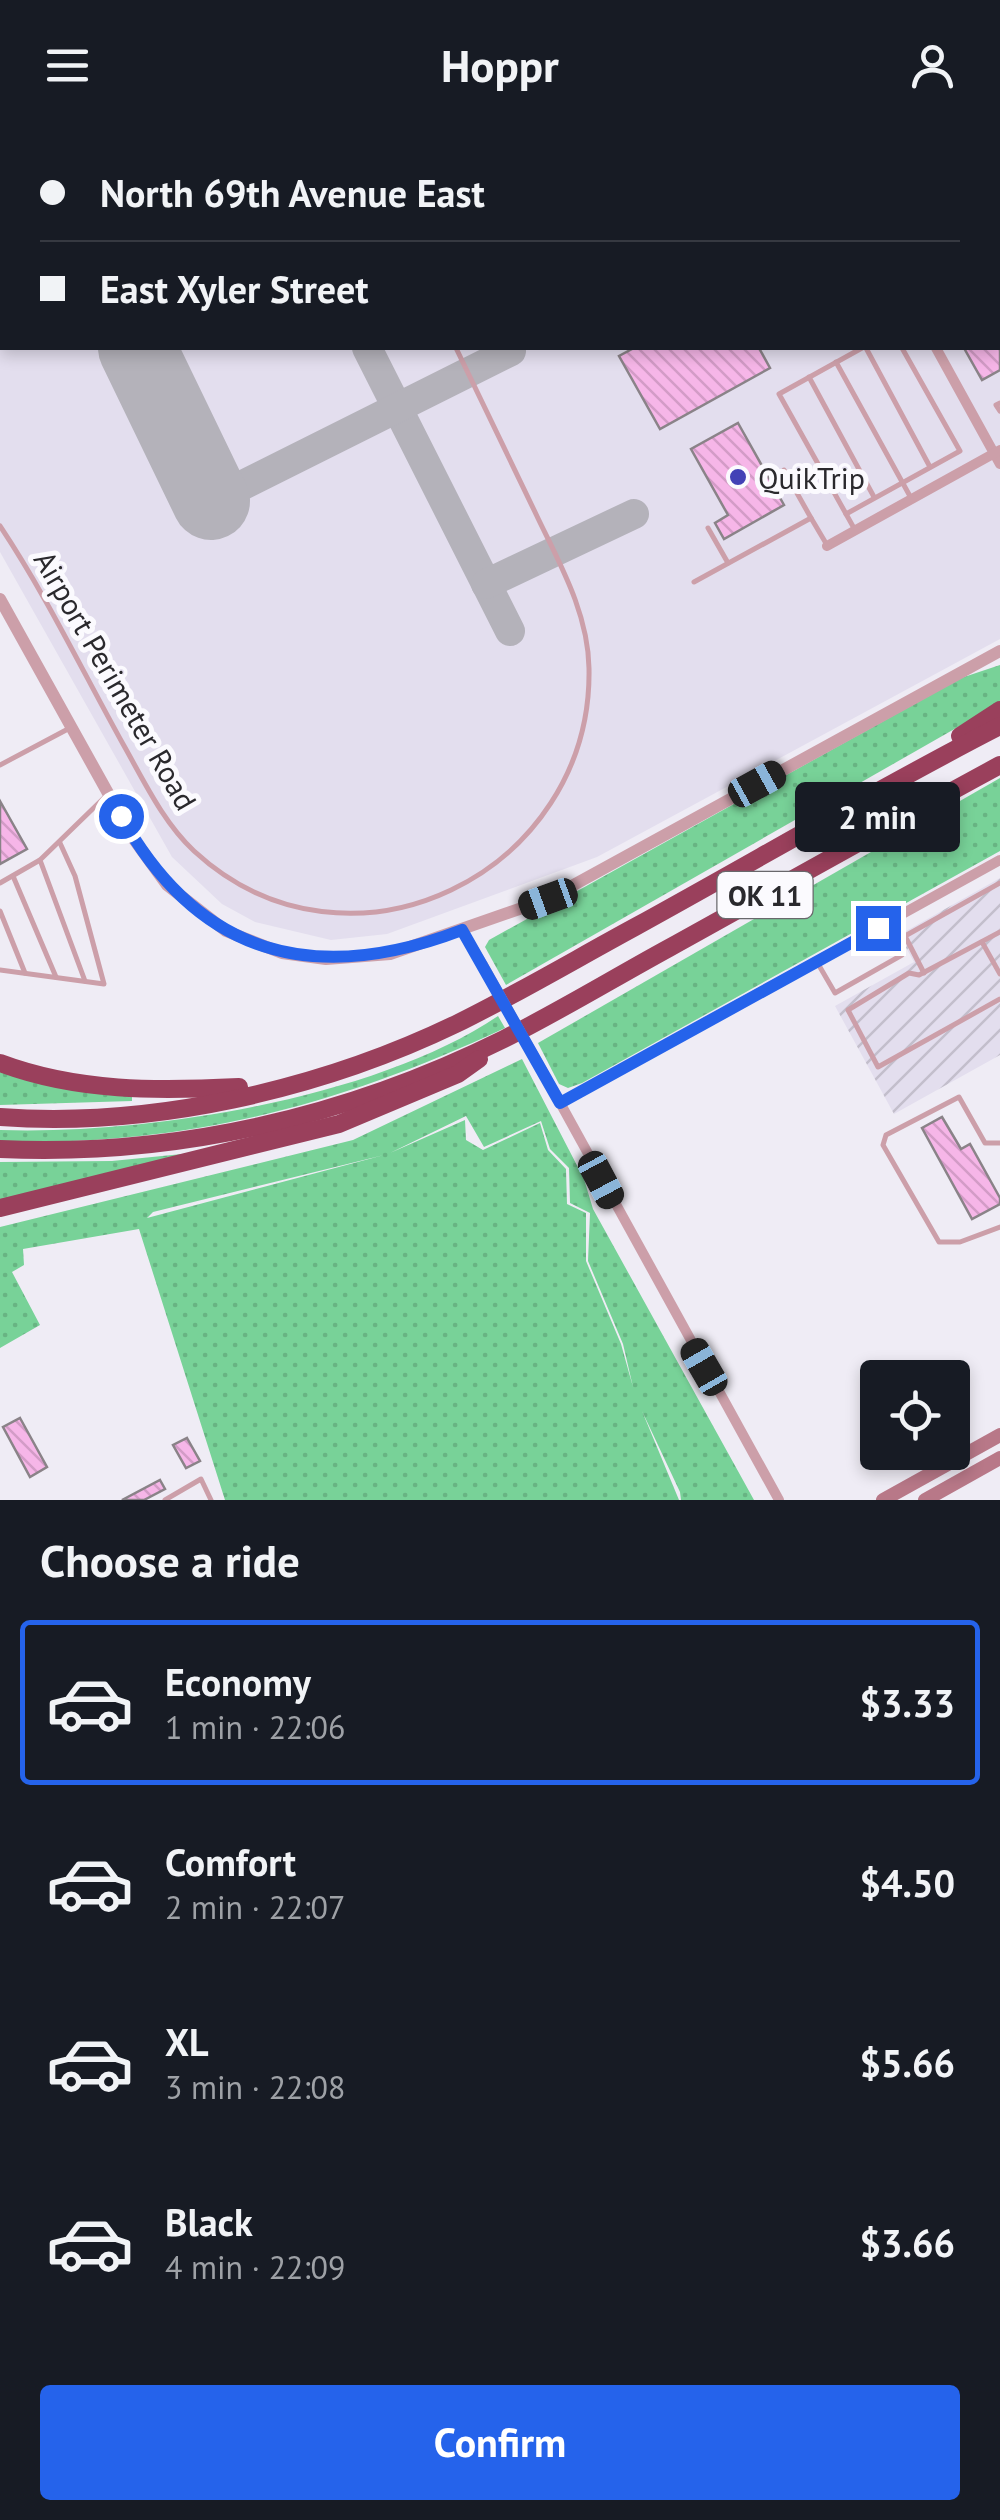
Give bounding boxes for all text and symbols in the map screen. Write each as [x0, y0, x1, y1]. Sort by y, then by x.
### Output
text: Hoppr [441, 36, 559, 94]
icon: menu [40, 38, 95, 93]
icon: person [905, 38, 960, 93]
text: North 69th Avenue East [100, 168, 485, 217]
text: East Xyler Street [100, 264, 368, 313]
place label: QuikTrip [758, 458, 865, 497]
marker: QuikTrip [727, 466, 749, 488]
street label: Airport Perimeter Road [26, 543, 206, 817]
car [723, 756, 791, 812]
callout: 2 min [796, 783, 960, 853]
route start [99, 794, 144, 839]
text: 2 min [838, 796, 917, 838]
road number: OK 11 [718, 872, 812, 918]
car [515, 875, 581, 923]
route end [856, 906, 901, 951]
car [574, 1146, 628, 1214]
car [676, 1334, 732, 1400]
map controls [860, 1360, 970, 1470]
button: locate [860, 1360, 970, 1470]
text: Choose a ride [40, 1531, 300, 1589]
text: Economy [165, 1657, 311, 1706]
icon: car [45, 1658, 135, 1748]
text: $3.33 [859, 1678, 955, 1727]
text: 1 min · 22:06 [165, 1706, 345, 1748]
text: Comfort [165, 1837, 296, 1886]
icon: car [45, 1838, 135, 1928]
text: $4.50 [859, 1858, 955, 1907]
text: 2 min · 22:07 [165, 1886, 345, 1928]
text: XL [165, 2017, 209, 2066]
icon: car [45, 2018, 135, 2108]
text: $5.66 [859, 2038, 955, 2087]
text: 3 min · 22:08 [165, 2066, 345, 2108]
text: Black [165, 2197, 253, 2246]
icon: car [45, 2198, 135, 2288]
text: $3.66 [859, 2218, 955, 2267]
text: 4 min · 22:09 [165, 2246, 345, 2288]
button: Confirm [40, 2385, 960, 2500]

